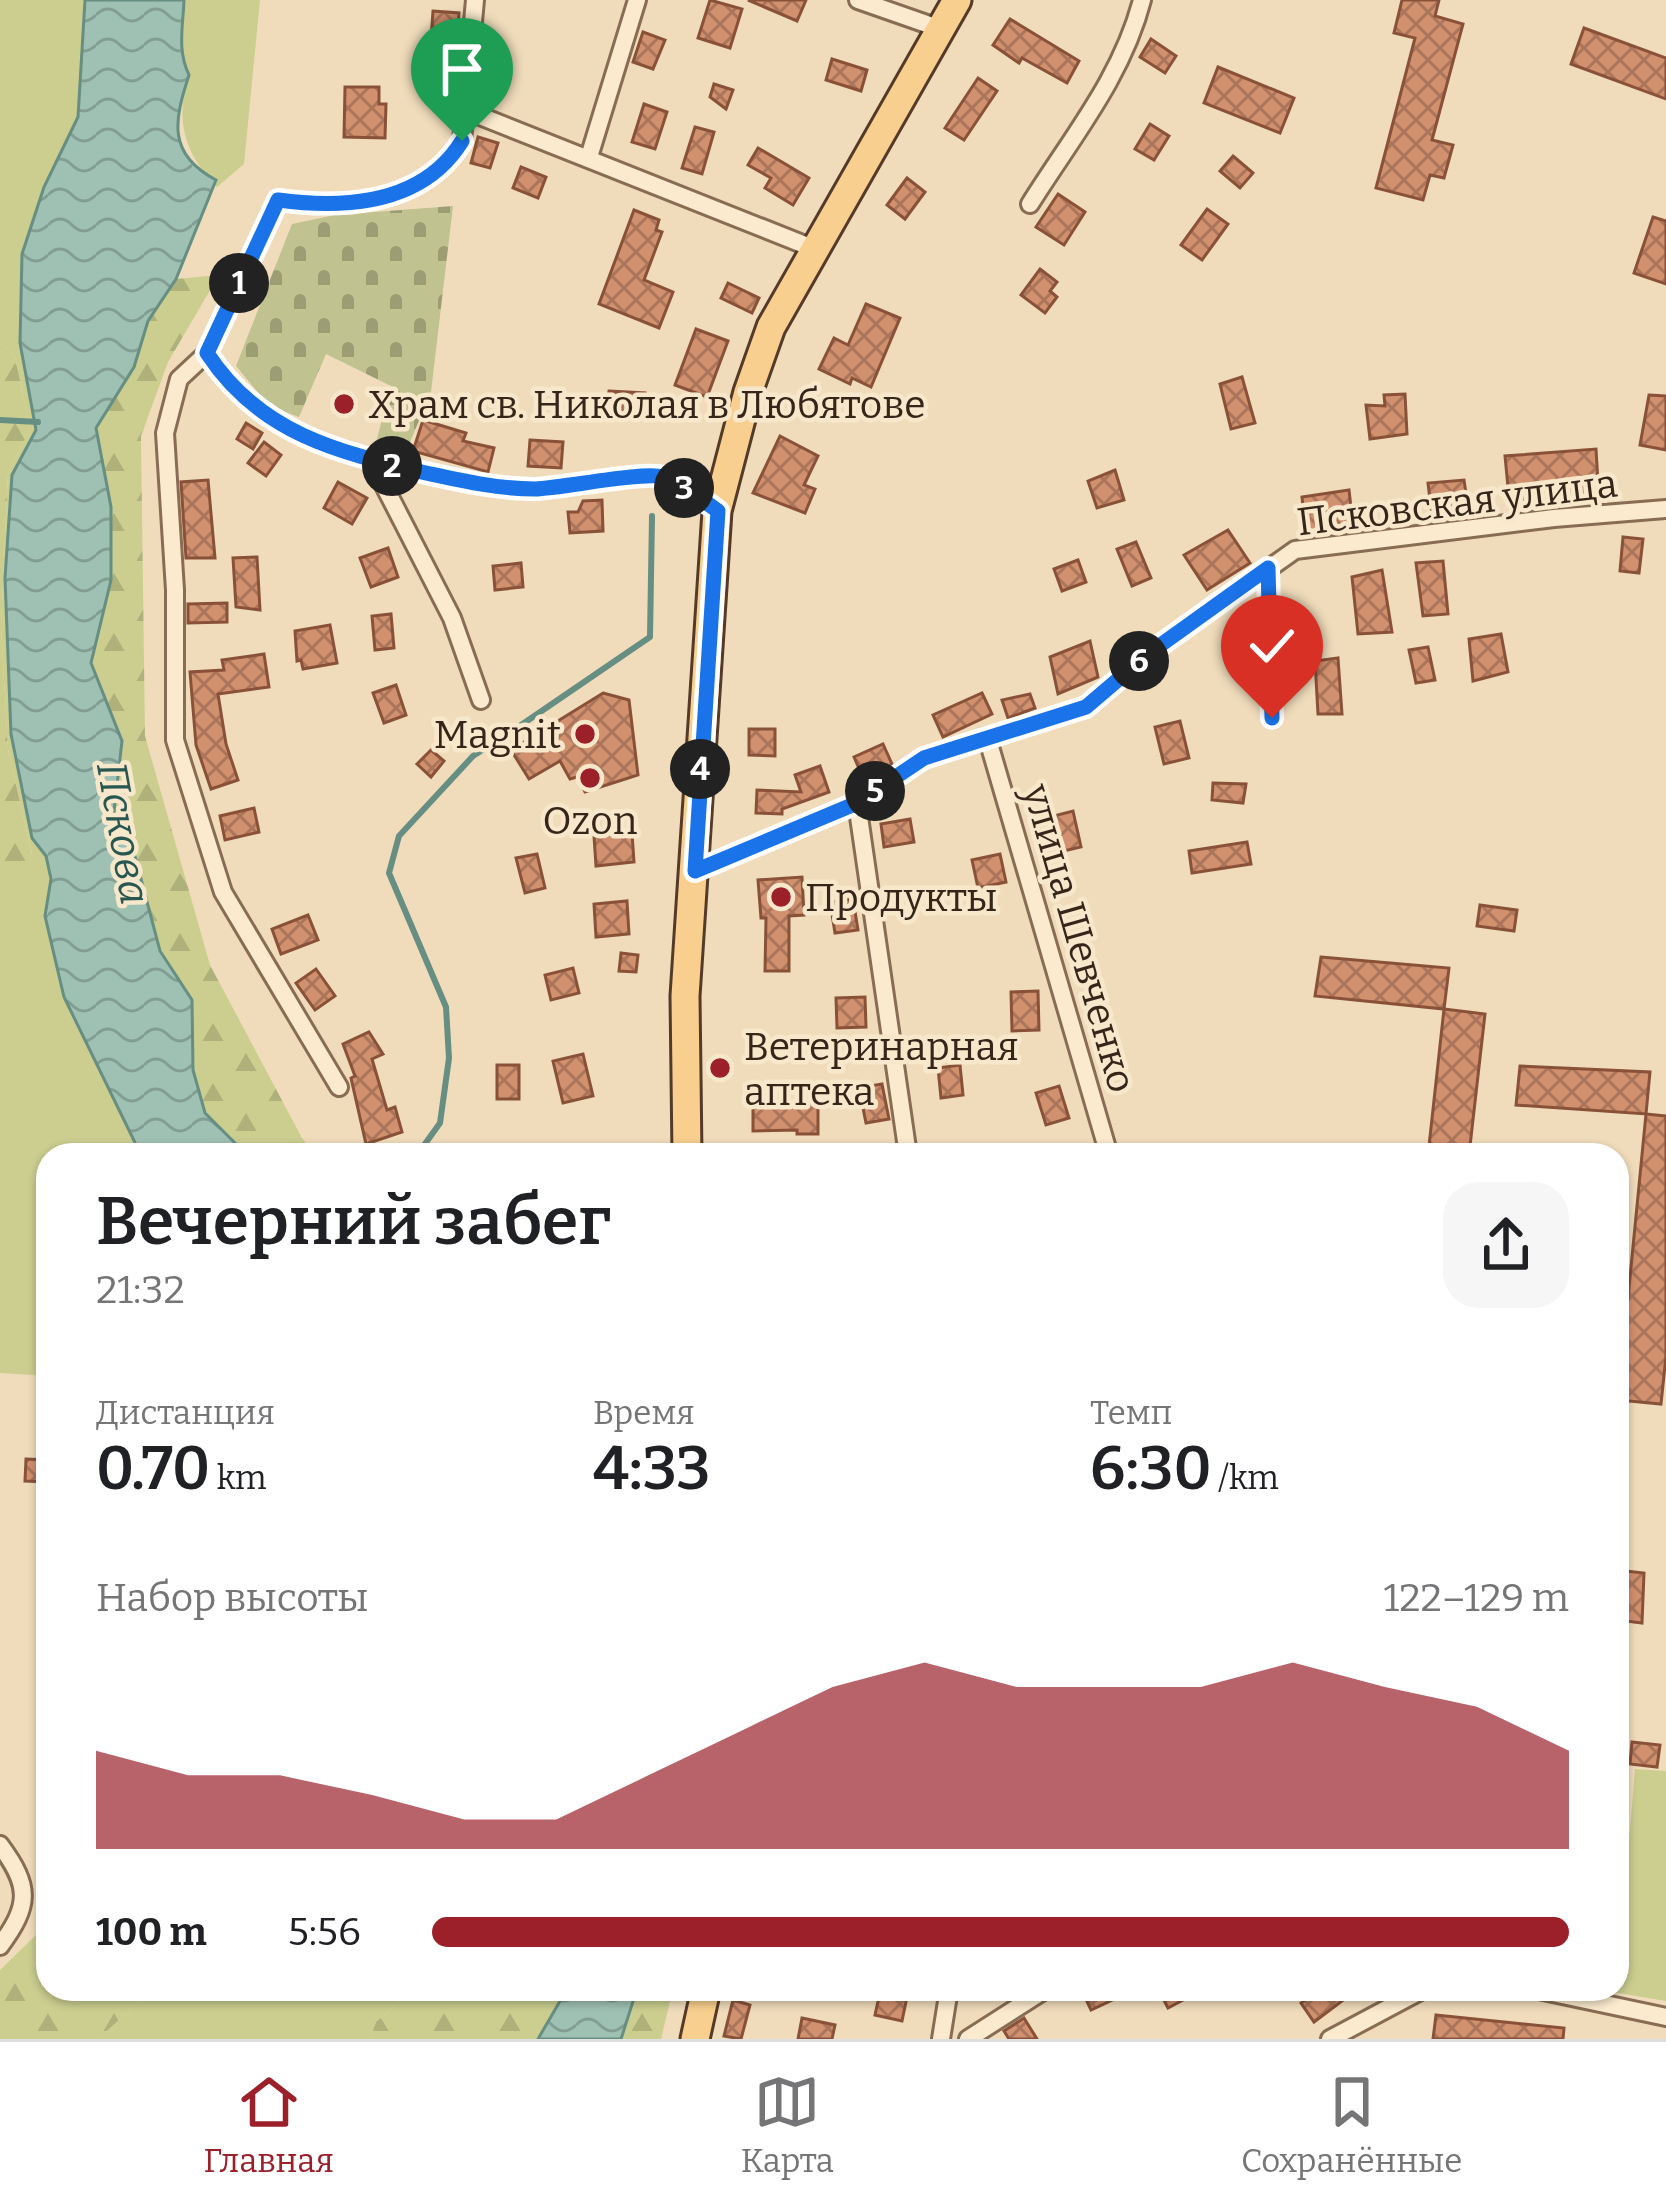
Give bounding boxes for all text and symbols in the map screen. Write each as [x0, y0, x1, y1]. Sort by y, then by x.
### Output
pin [411, 18, 513, 141]
icon: arrive [429, 36, 495, 102]
pin: 1 [209, 253, 269, 313]
text: 1 [232, 263, 246, 303]
place label: Храм св. Николая в Любятове [368, 382, 926, 428]
marker: Храм св. Николая в Любятове [331, 391, 357, 417]
pin: 2 [362, 436, 422, 496]
text: 2 [383, 446, 401, 486]
pin: 3 [654, 458, 714, 518]
street label: Псковская улица [1294, 461, 1620, 545]
text: 3 [674, 468, 694, 508]
pin [1221, 595, 1323, 718]
icon: check [1239, 613, 1305, 679]
pin: 6 [1109, 631, 1169, 691]
text: 6 [1129, 641, 1149, 681]
place label: Magnit [434, 712, 561, 758]
marker: Magnit [572, 721, 598, 747]
pin: 4 [670, 739, 730, 799]
text: 4 [690, 749, 710, 789]
water label: Пскова [86, 758, 160, 908]
pin: 5 [845, 761, 905, 821]
marker: Ozon [577, 765, 603, 791]
text: 5 [866, 771, 884, 811]
street label: улица Шевченко [1013, 778, 1145, 1097]
place label: Ozon [543, 798, 638, 844]
place label: Продукты [805, 875, 997, 921]
marker: Продукты [768, 884, 794, 910]
place label: Ветеринарная аптека [744, 1024, 1018, 1115]
marker: Ветеринарная аптека [707, 1055, 733, 1081]
text: Вечерний забег [96, 1182, 611, 1261]
button: share [1443, 1182, 1569, 1308]
text: 21:32 [96, 1267, 185, 1313]
text: Дистанция [96, 1393, 275, 1433]
text: Время [593, 1393, 694, 1433]
text: Темп [1090, 1393, 1172, 1433]
text: 0.70 [96, 1433, 210, 1505]
text: 4:33 [593, 1433, 710, 1505]
text: 6:30 [1090, 1433, 1212, 1505]
text: km [210, 1458, 266, 1498]
text: /km [1212, 1458, 1279, 1498]
text: Набор высоты [96, 1575, 368, 1621]
text: 122–129 m [1383, 1575, 1569, 1621]
text: 100 m [96, 1909, 207, 1955]
text: 5:56 [288, 1909, 361, 1955]
tab: Главная [204, 2069, 334, 2181]
tab: Карта [741, 2069, 834, 2181]
tab: Сохранённые [1241, 2069, 1462, 2181]

